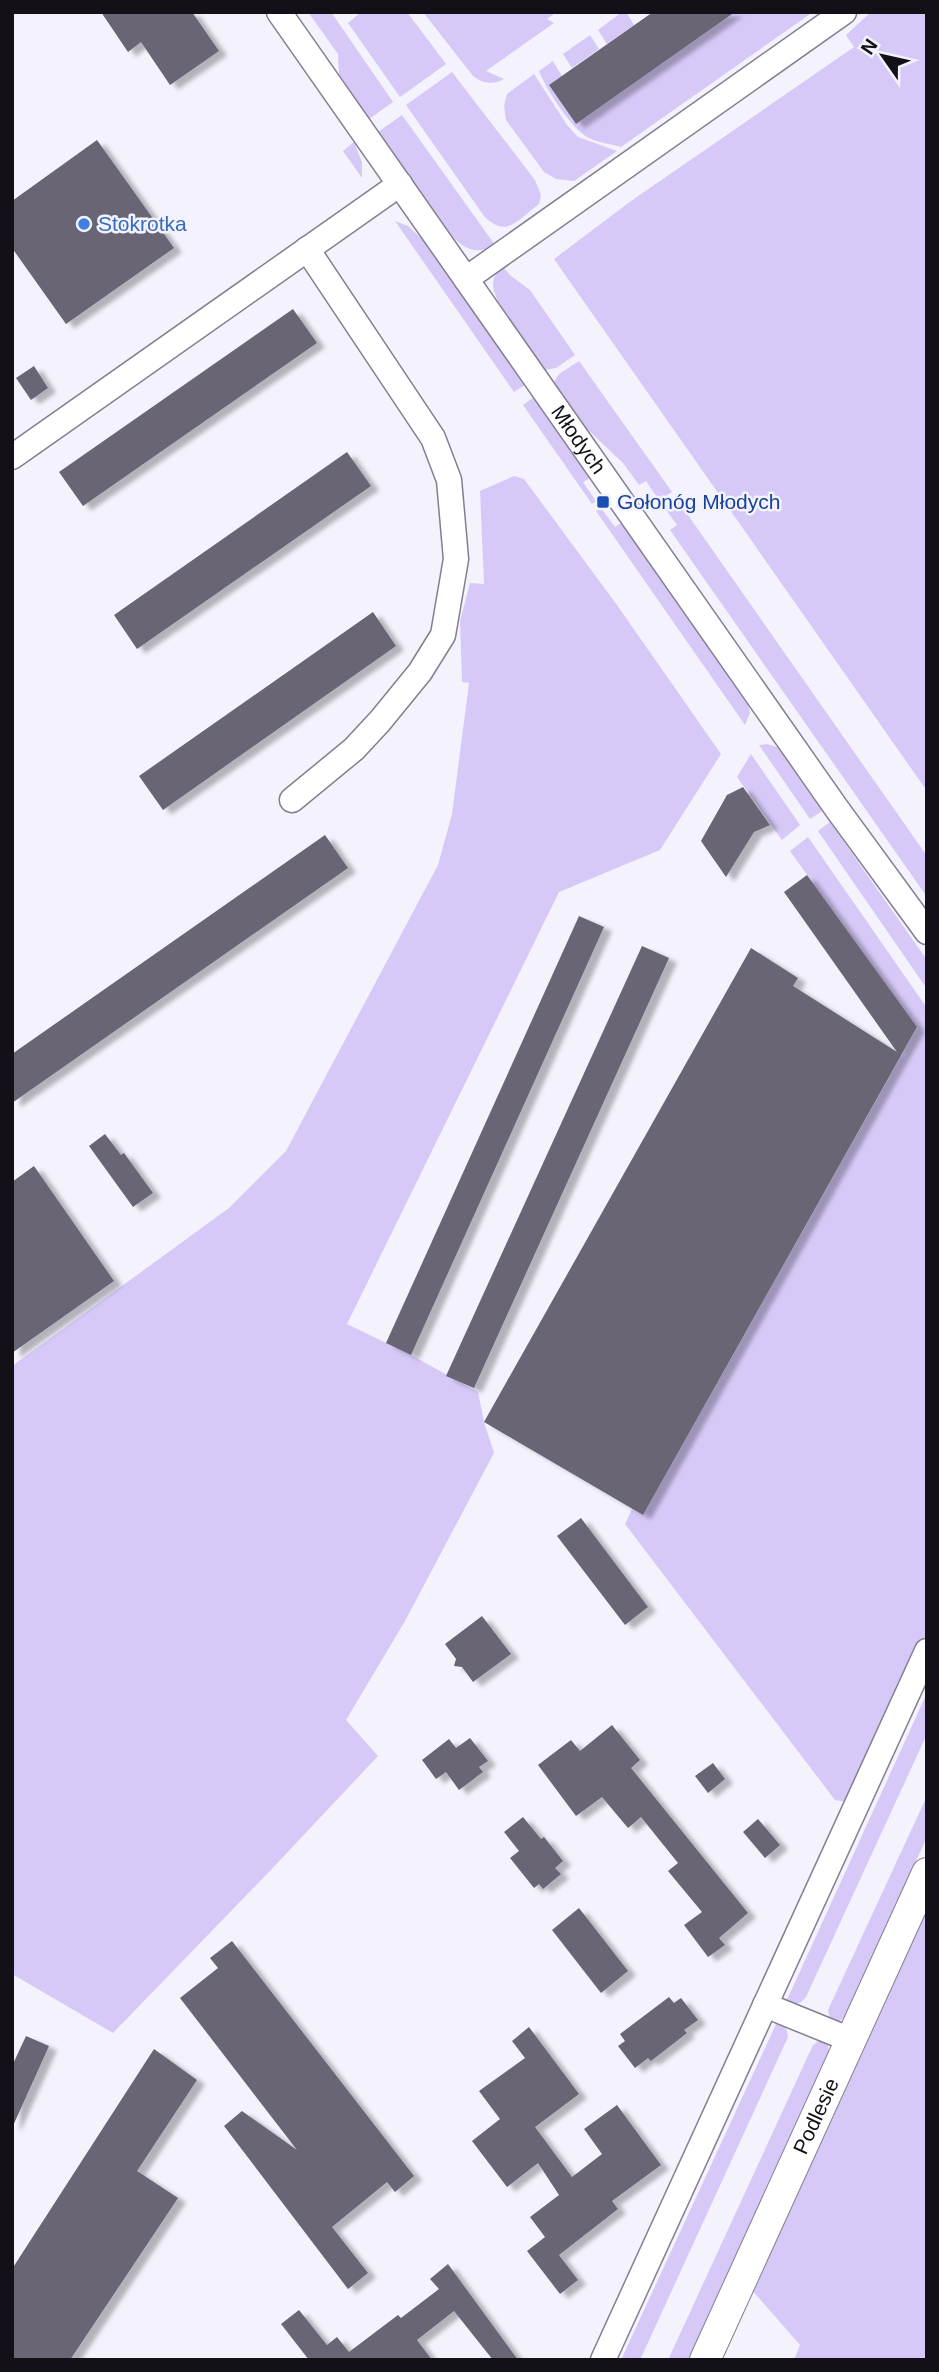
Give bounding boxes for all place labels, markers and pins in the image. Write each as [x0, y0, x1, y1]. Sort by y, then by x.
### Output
place label: Stokrotka [98, 212, 187, 235]
marker: Stokrotka [76, 216, 92, 232]
place label: Gołonóg Młodych [617, 490, 780, 513]
marker: Gołonóg Młodych [595, 494, 611, 510]

